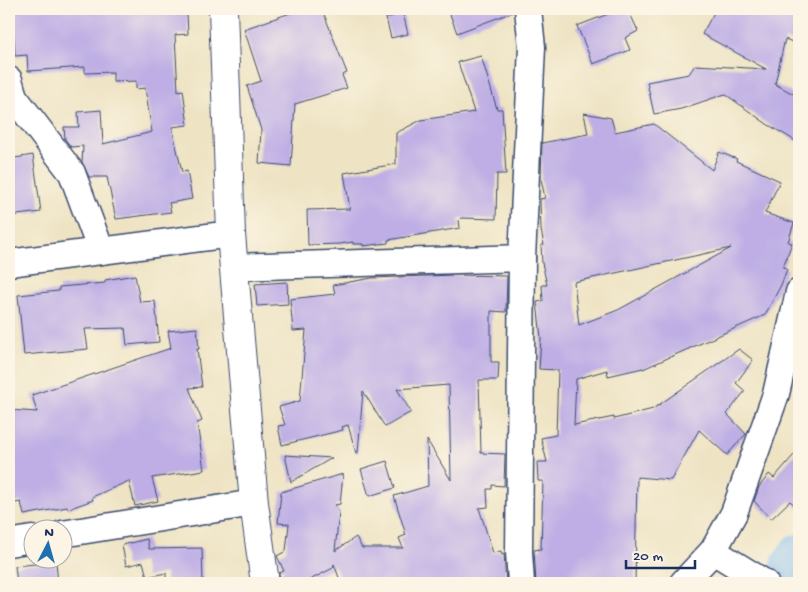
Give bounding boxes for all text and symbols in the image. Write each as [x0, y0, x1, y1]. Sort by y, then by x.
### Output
north arrow [22, 520, 72, 570]
text: N [44, 525, 55, 542]
scale bar [626, 537, 694, 569]
text: 20 m [633, 548, 663, 566]

